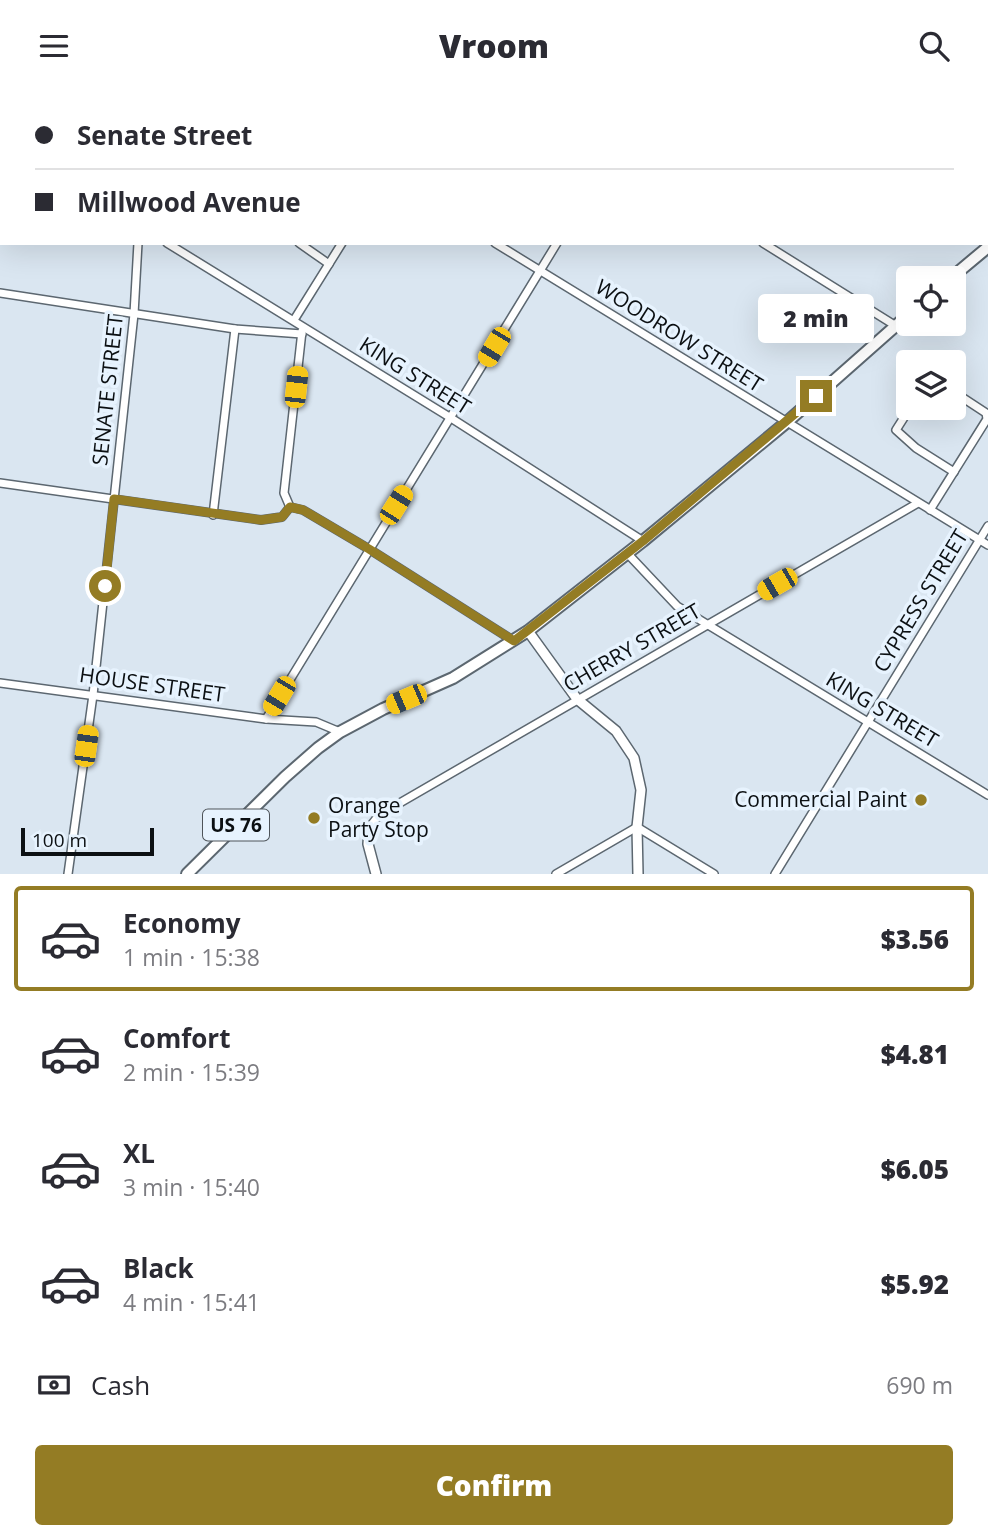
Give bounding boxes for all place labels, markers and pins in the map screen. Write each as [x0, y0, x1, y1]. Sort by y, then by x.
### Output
place label: Commercial Paint [734, 785, 907, 813]
place label: Orange Party Stop [328, 791, 429, 843]
marker: Commercial Paint [913, 792, 929, 808]
marker: Orange Party Stop [306, 810, 322, 826]

